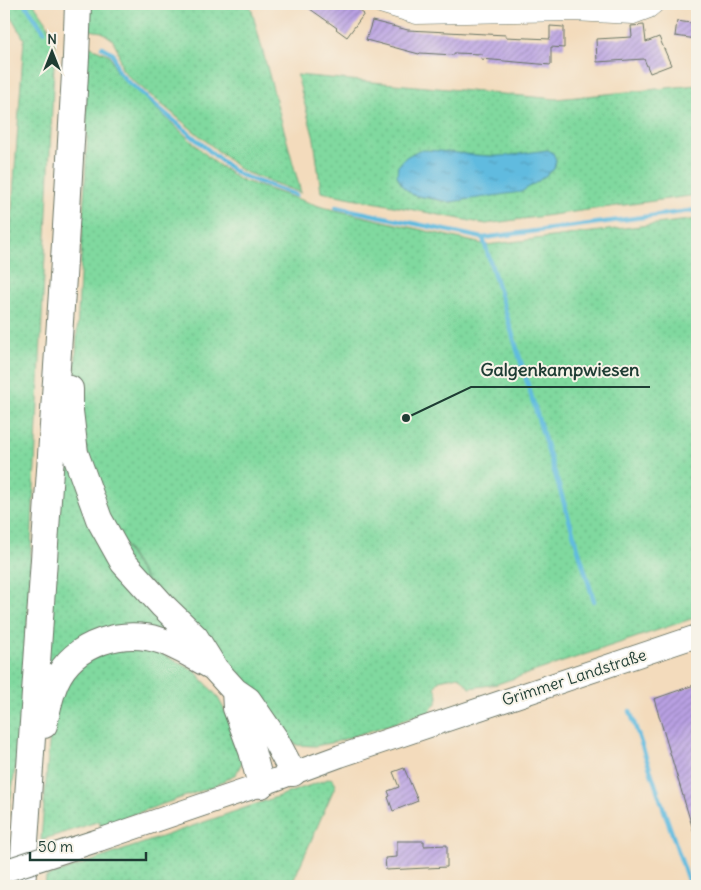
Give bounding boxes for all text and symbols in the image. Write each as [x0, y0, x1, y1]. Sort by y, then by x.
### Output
north arrow [28, 28, 78, 78]
text: N [47, 30, 57, 48]
callout: Galgenkampwiesen [471, 354, 650, 387]
text: Galgenkampwiesen [480, 358, 640, 381]
street label: Grimmer Landstraße [499, 644, 649, 710]
scale bar [30, 830, 146, 862]
text: 50 m [38, 837, 73, 856]

